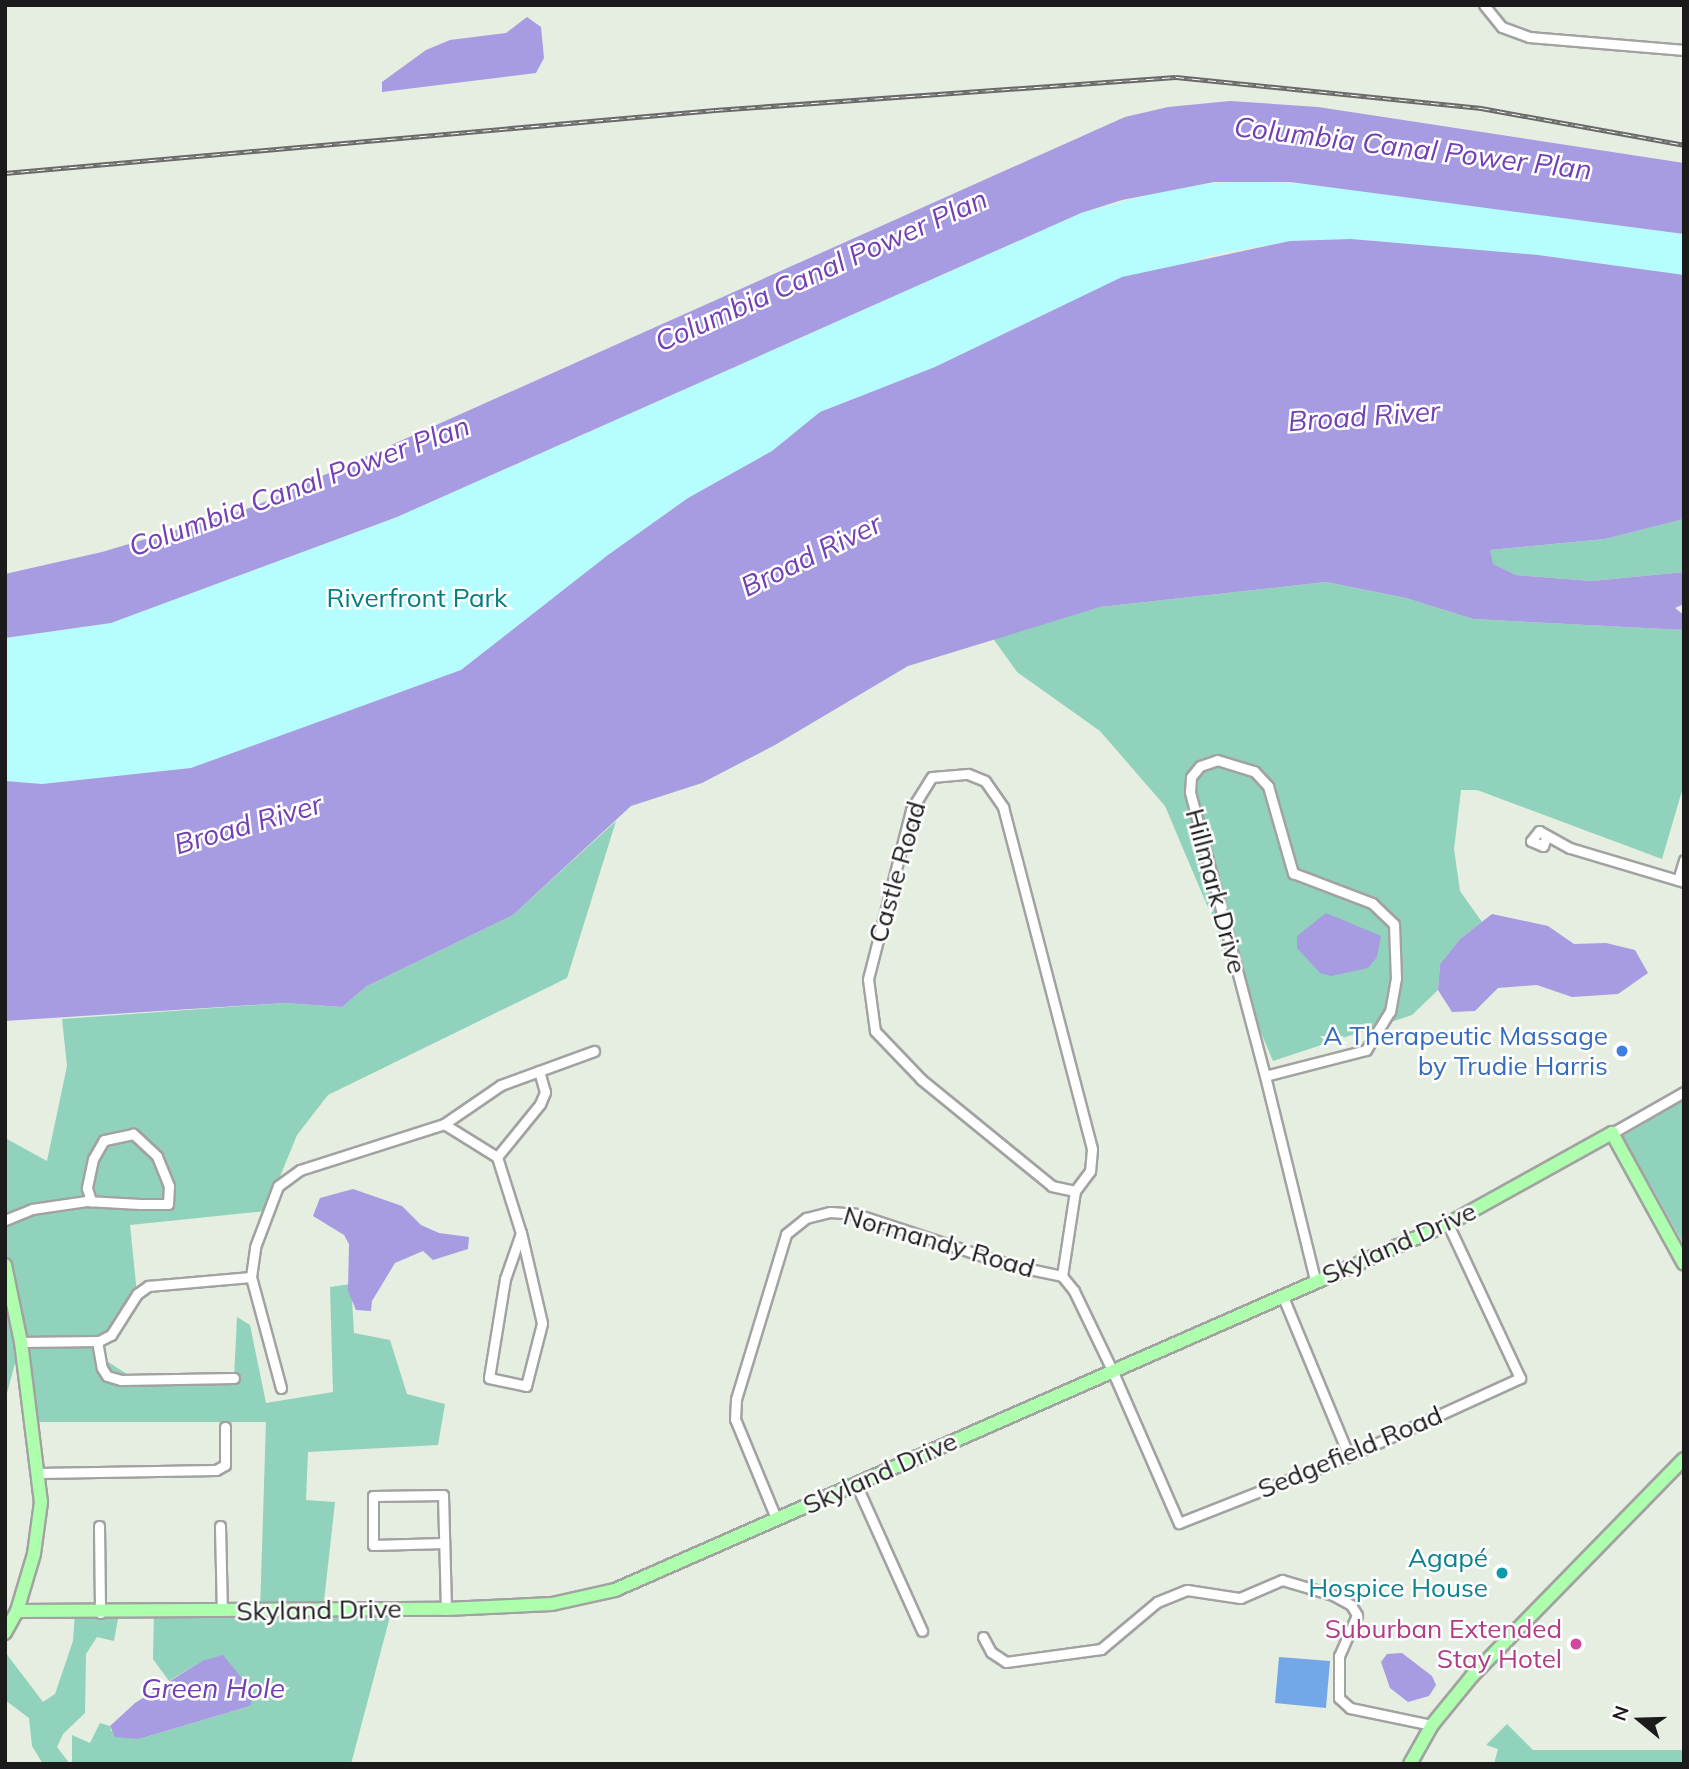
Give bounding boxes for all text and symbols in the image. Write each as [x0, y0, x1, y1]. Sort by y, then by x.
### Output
water label: Columbia Canal Power Plan [1232, 109, 1594, 187]
water label: Columbia Canal Power Plan [650, 181, 992, 359]
water label: Broad River [1287, 394, 1441, 438]
water label: Columbia Canal Power Plan [124, 409, 474, 563]
water label: Broad River [735, 507, 887, 603]
park label: Riverfront Park [327, 582, 507, 614]
water label: Broad River [170, 787, 326, 861]
street label: Castle Road [862, 798, 932, 946]
street label: Hillmark Drive [1179, 805, 1253, 977]
place label: A Therapeutic Massage by Trudie Harris [1323, 1020, 1608, 1082]
marker: A Therapeutic Massage by Trudie Harris [1614, 1043, 1630, 1059]
street label: Skyland Drive [1317, 1195, 1481, 1291]
street label: Normandy Road [840, 1200, 1038, 1284]
street label: Sedgefield Road [1253, 1399, 1447, 1505]
street label: Skyland Drive [798, 1425, 962, 1521]
place label: Agapé Hospice House [1308, 1542, 1488, 1604]
marker: Agapé Hospice House [1494, 1565, 1510, 1581]
street label: Skyland Drive [236, 1593, 402, 1627]
place label: Suburban Extended Stay Hotel [1325, 1613, 1562, 1674]
marker: Suburban Extended Stay Hotel [1568, 1636, 1584, 1652]
water label: Green Hole [141, 1671, 285, 1705]
north arrow [1605, 1685, 1675, 1755]
text: N [1606, 1702, 1634, 1724]

